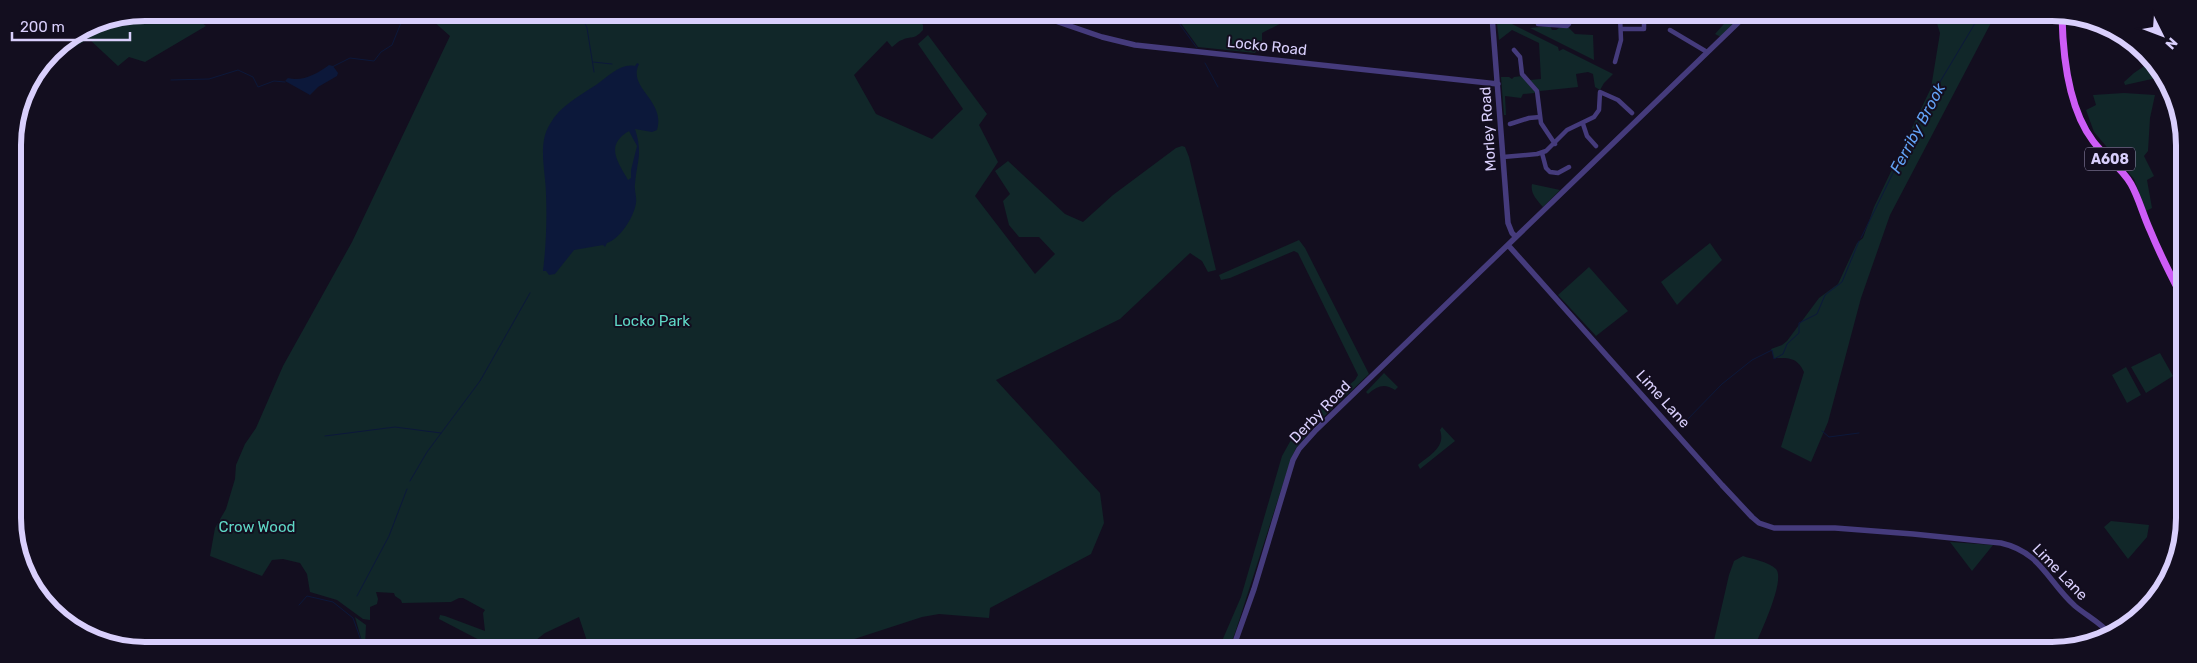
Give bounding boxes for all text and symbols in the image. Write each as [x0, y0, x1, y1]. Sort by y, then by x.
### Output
scale bar [12, 10, 130, 42]
north arrow [2137, 10, 2187, 60]
text: 200 m [20, 18, 65, 36]
street label: Locko Road [1226, 33, 1308, 59]
text: N [2162, 34, 2181, 53]
water label: Ferriby Brook [1886, 79, 1949, 177]
street label: Morley Road [1476, 86, 1500, 172]
road number: A608 [2085, 148, 2135, 170]
park label: Locko Park [614, 312, 690, 330]
street label: Lime Lane [1632, 366, 1694, 432]
street label: Derby Road [1286, 377, 1354, 447]
park label: Crow Wood [219, 518, 295, 536]
street label: Lime Lane [2029, 540, 2091, 604]

